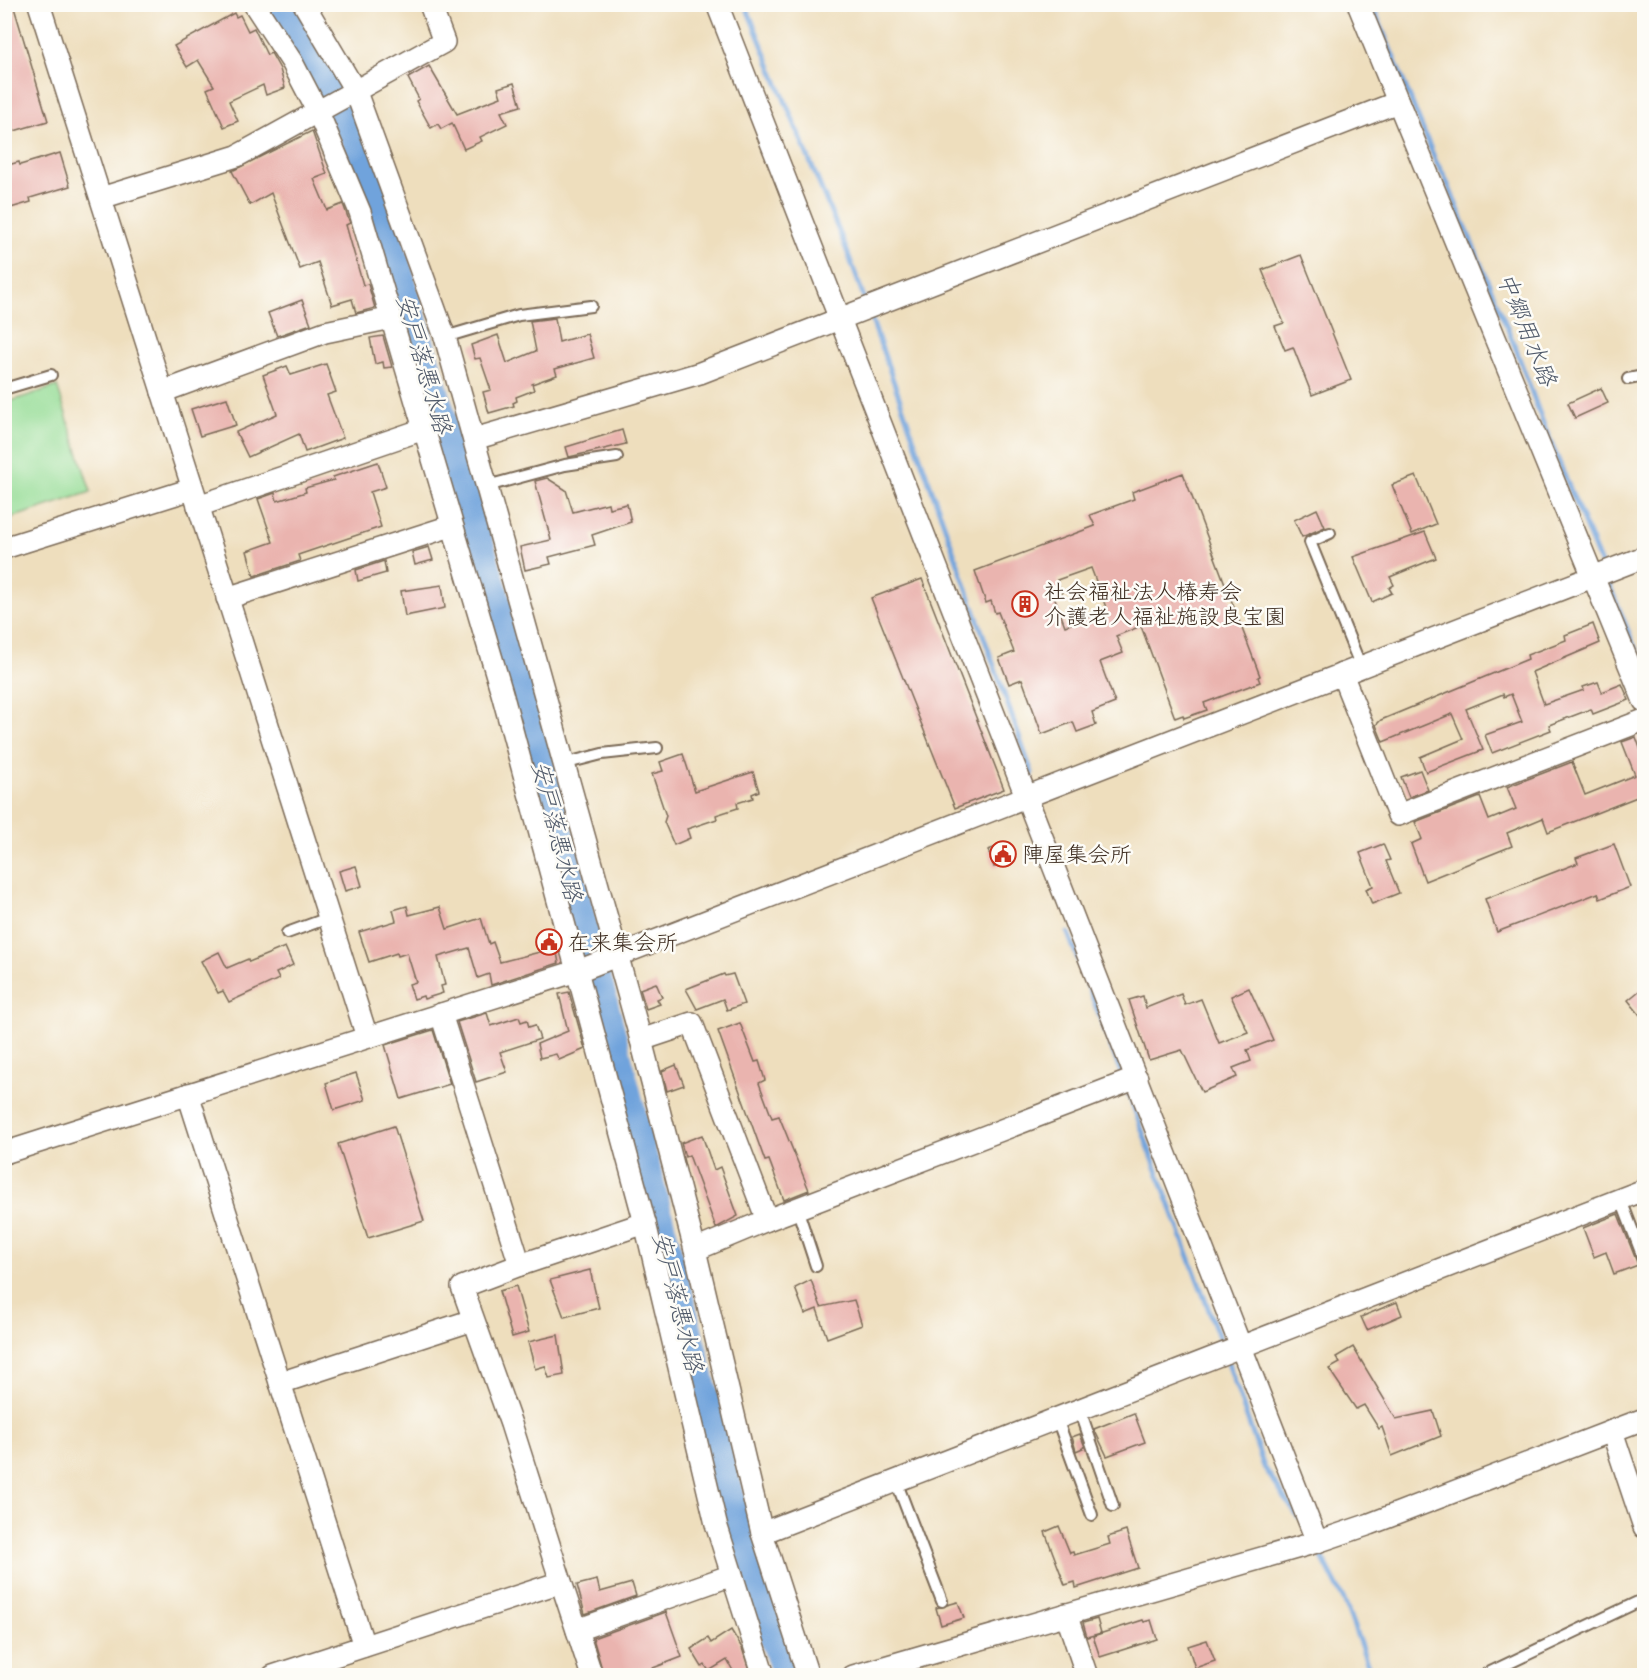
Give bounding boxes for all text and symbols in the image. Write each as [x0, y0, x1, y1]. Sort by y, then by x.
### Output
water label: 中郷用水路 [1490, 267, 1565, 392]
water label: 安戸落悪水路 [389, 290, 460, 440]
place label: 社会福祉法人椿寿会 介護老人福祉施設良宝園 [1044, 577, 1286, 631]
building icon: 社会福祉法人椿寿会 介護老人福祉施設良宝園 [1010, 589, 1040, 619]
water label: 安戸落悪水路 [524, 757, 590, 907]
public building icon: 陣屋集会所 [988, 839, 1018, 869]
place label: 陣屋集会所 [1022, 840, 1132, 869]
public building icon: 在来集会所 [534, 927, 564, 957]
place label: 在来集会所 [568, 928, 678, 957]
water label: 安戸落悪水路 [645, 1228, 711, 1378]

